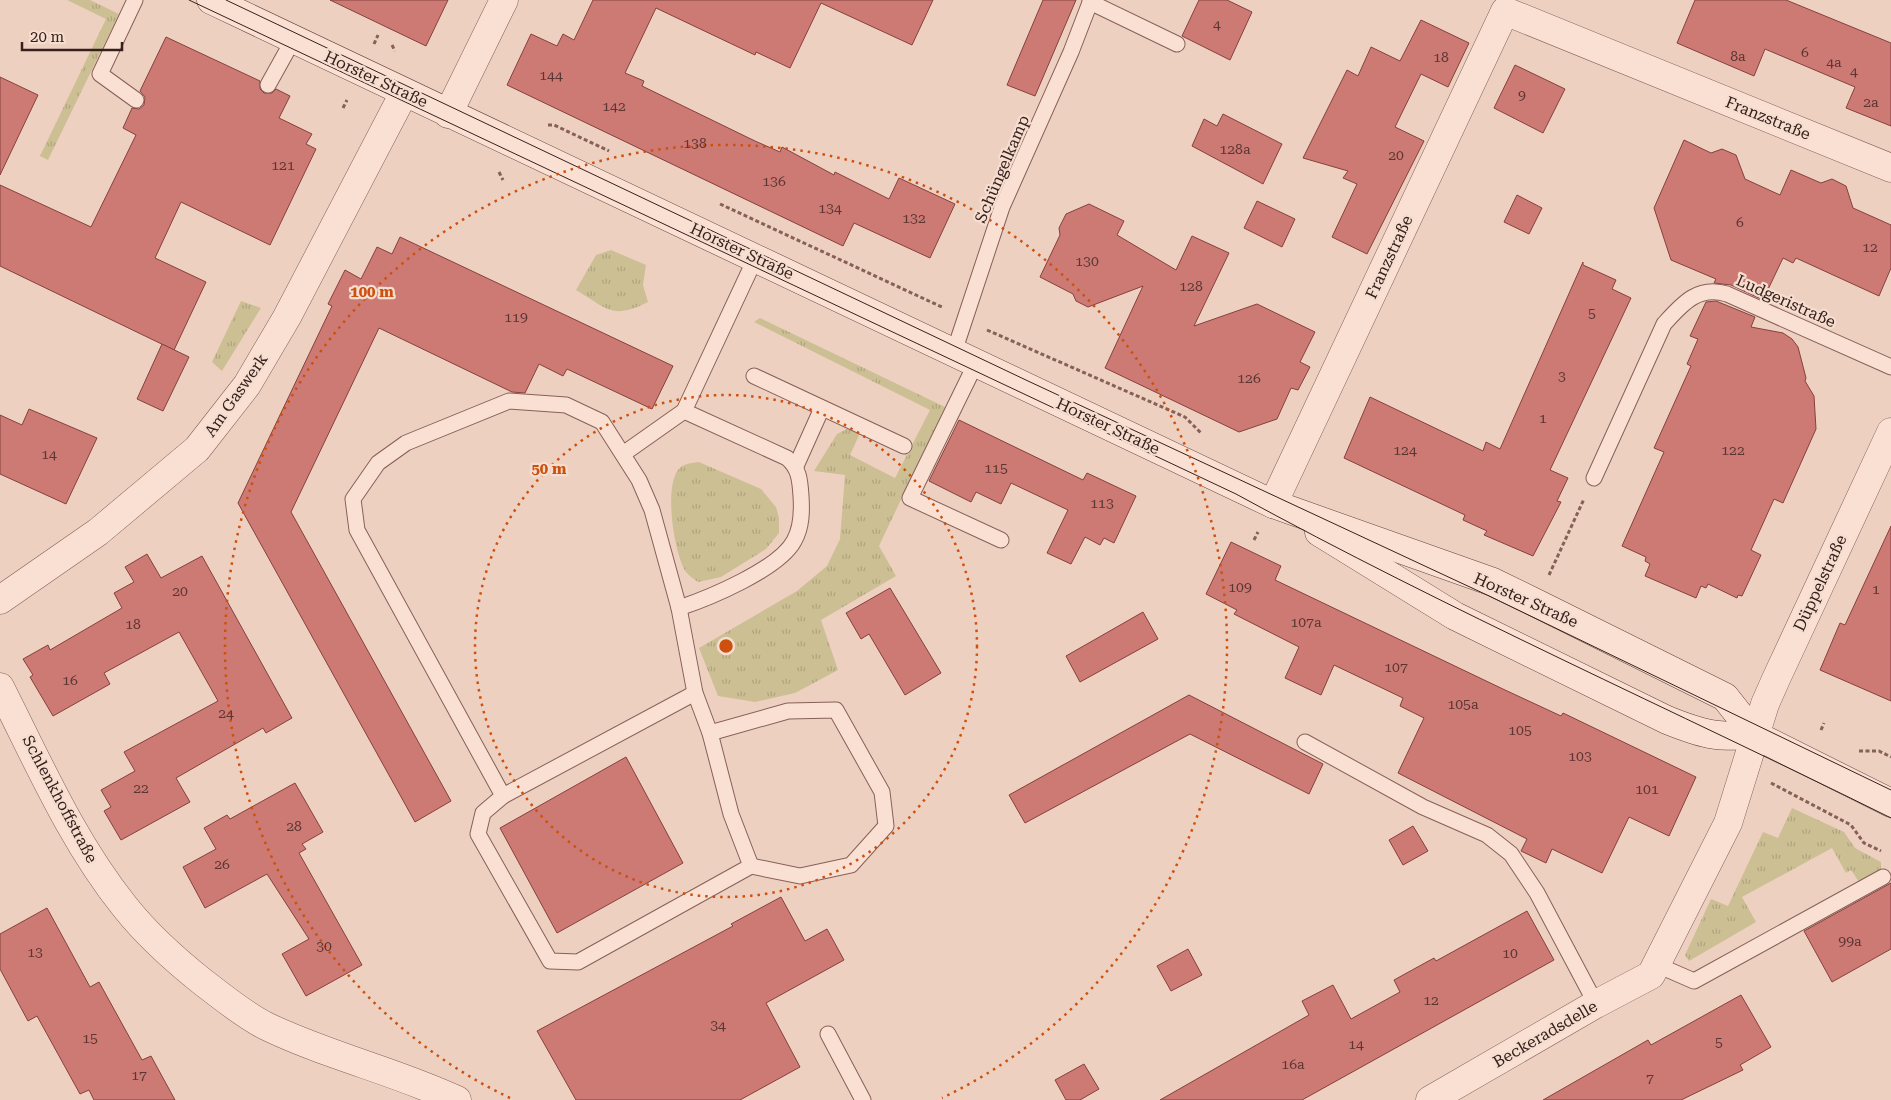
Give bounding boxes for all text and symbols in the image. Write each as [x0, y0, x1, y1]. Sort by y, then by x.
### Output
house number: 4 [1213, 16, 1221, 32]
scale bar [22, 20, 122, 52]
text: 20 m [30, 28, 65, 46]
house number: 6 [1801, 44, 1809, 60]
street label: Horster Straße [321, 47, 431, 111]
house number: 8a [1730, 48, 1746, 64]
house number: 18 [1433, 49, 1449, 65]
house number: 4a [1826, 54, 1842, 70]
house number: 4 [1850, 63, 1858, 79]
house number: 144 [539, 67, 563, 83]
house number: 9 [1518, 87, 1526, 103]
street label: Franzstraße [1723, 92, 1813, 144]
house number: 2a [1863, 94, 1879, 110]
house number: 142 [602, 98, 626, 114]
street label: Schüngelkamp [971, 112, 1033, 226]
house number: 138 [683, 135, 707, 151]
house number: 128a [1219, 141, 1251, 157]
house number: 20 [1388, 147, 1404, 163]
house number: 121 [271, 157, 295, 173]
house number: 136 [762, 173, 786, 189]
house number: 134 [818, 200, 842, 216]
house number: 132 [902, 210, 926, 226]
street label: Franzstraße [1361, 212, 1417, 302]
house number: 6 [1736, 214, 1744, 230]
street label: Horster Straße [687, 219, 797, 283]
house number: 12 [1862, 239, 1878, 255]
house number: 130 [1075, 253, 1099, 269]
street label: Ludgeristraße [1733, 271, 1839, 331]
house number: 128 [1179, 278, 1203, 294]
text: 100 m [350, 283, 394, 301]
house number: 5 [1588, 305, 1596, 321]
house number: 119 [504, 309, 528, 325]
street label: Am Gaswerk [200, 350, 272, 440]
house number: 3 [1558, 368, 1566, 384]
house number: 126 [1237, 370, 1261, 386]
street label: Horster Straße [1053, 394, 1163, 458]
house number: 1 [1539, 410, 1547, 426]
house number: 124 [1393, 442, 1417, 458]
house number: 122 [1721, 442, 1745, 458]
house number: 14 [41, 446, 57, 462]
text: 50 m [531, 460, 567, 478]
house number: 115 [984, 460, 1008, 476]
house number: 113 [1090, 495, 1114, 511]
street label: Düppelstraße [1789, 532, 1851, 634]
street label: Horster Straße [1471, 569, 1581, 632]
house number: 109 [1228, 579, 1252, 595]
house number: 1 [1872, 581, 1880, 597]
house number: 20 [172, 583, 188, 599]
house number: 107a [1290, 614, 1322, 630]
house number: 18 [125, 616, 141, 632]
centre of rings [717, 637, 735, 655]
house number: 107 [1384, 659, 1408, 675]
house number: 16 [62, 672, 78, 688]
house number: 105a [1447, 696, 1479, 712]
house number: 24 [218, 705, 234, 721]
house number: 105 [1508, 722, 1532, 738]
street label: Schlenkhoffstraße [18, 732, 102, 866]
house number: 103 [1568, 748, 1592, 764]
house number: 22 [133, 780, 149, 796]
house number: 101 [1635, 781, 1659, 797]
house number: 28 [286, 818, 302, 834]
house number: 26 [214, 856, 230, 872]
house number: 99a [1838, 933, 1862, 949]
house number: 30 [316, 938, 332, 954]
house number: 13 [27, 944, 43, 960]
house number: 10 [1502, 945, 1518, 961]
house number: 12 [1423, 992, 1439, 1008]
street label: Beckeradsdelle [1489, 996, 1601, 1072]
house number: 34 [710, 1017, 726, 1033]
house number: 15 [82, 1030, 98, 1046]
house number: 5 [1715, 1034, 1723, 1050]
house number: 14 [1348, 1036, 1364, 1052]
house number: 16a [1281, 1056, 1305, 1072]
house number: 17 [131, 1067, 147, 1083]
house number: 7 [1646, 1070, 1654, 1086]

